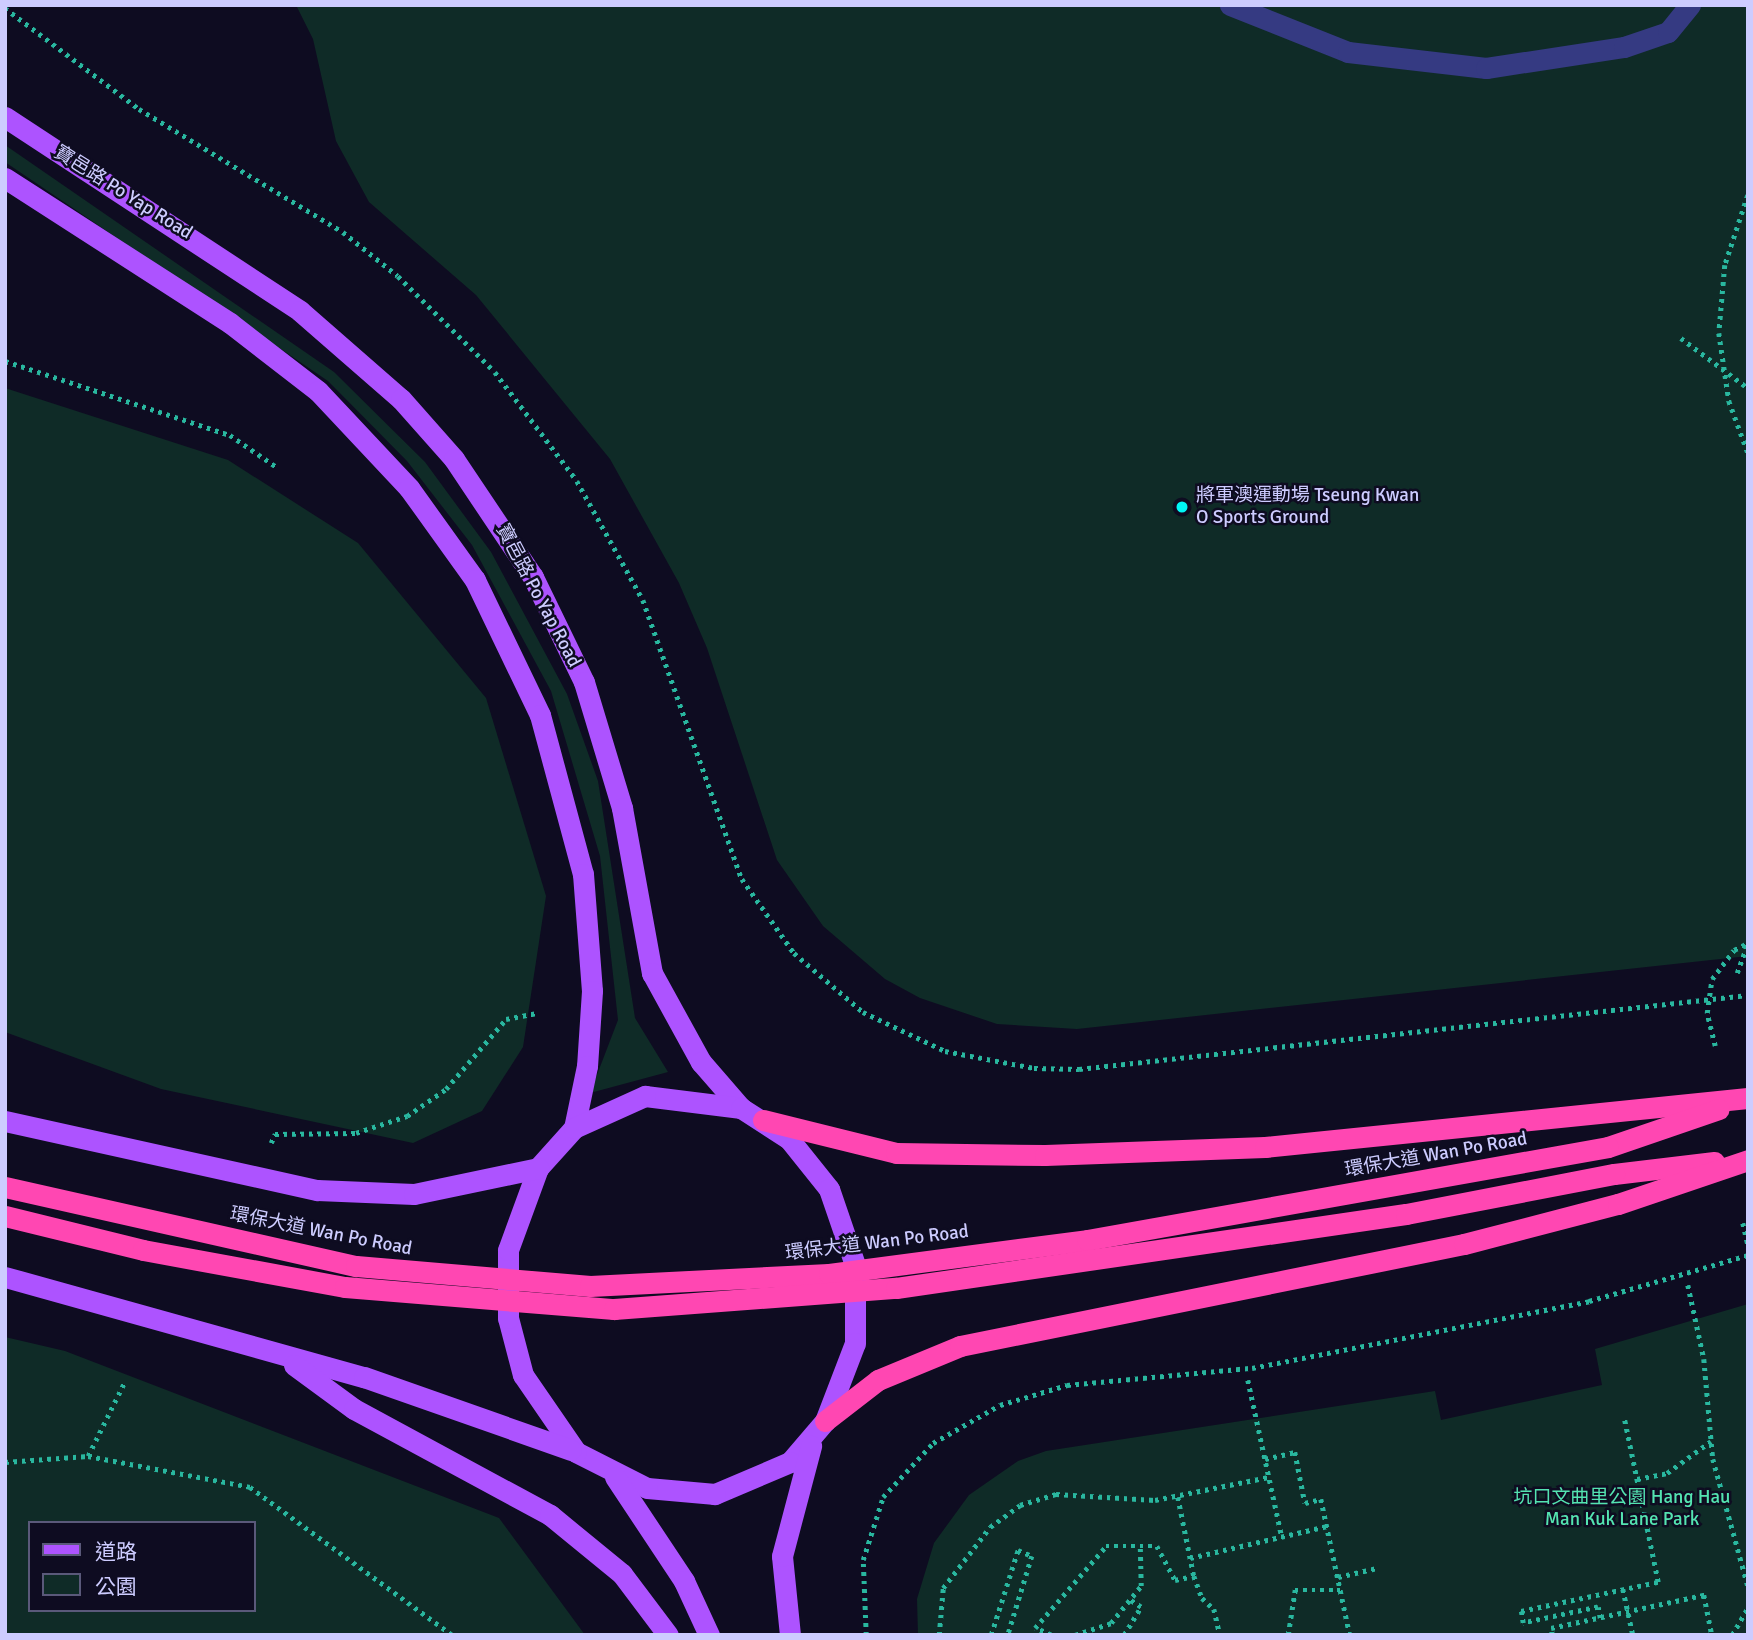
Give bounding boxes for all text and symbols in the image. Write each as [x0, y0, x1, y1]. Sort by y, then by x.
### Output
street label: 寶邑路 Po Yap Road [50, 141, 196, 245]
place label: 將軍澳運動場 Tseung Kwan O Sports Ground [1196, 485, 1419, 529]
marker: 將軍澳運動場 Tseung Kwan O Sports Ground [1174, 499, 1190, 515]
street label: 寶邑路 Po Yap Road [491, 521, 585, 671]
street label: 環保大道 Wan Po Road [1343, 1128, 1529, 1182]
street label: 環保大道 Wan Po Road [228, 1203, 414, 1261]
street label: 環保大道 Wan Po Road [784, 1220, 970, 1266]
park label: 坑口文曲里公園 Hang Hau Man Kuk Lane Park [1513, 1487, 1731, 1531]
legend [28, 1521, 256, 1612]
text: 道路 [95, 1539, 137, 1565]
text: 公園 [95, 1574, 137, 1600]

